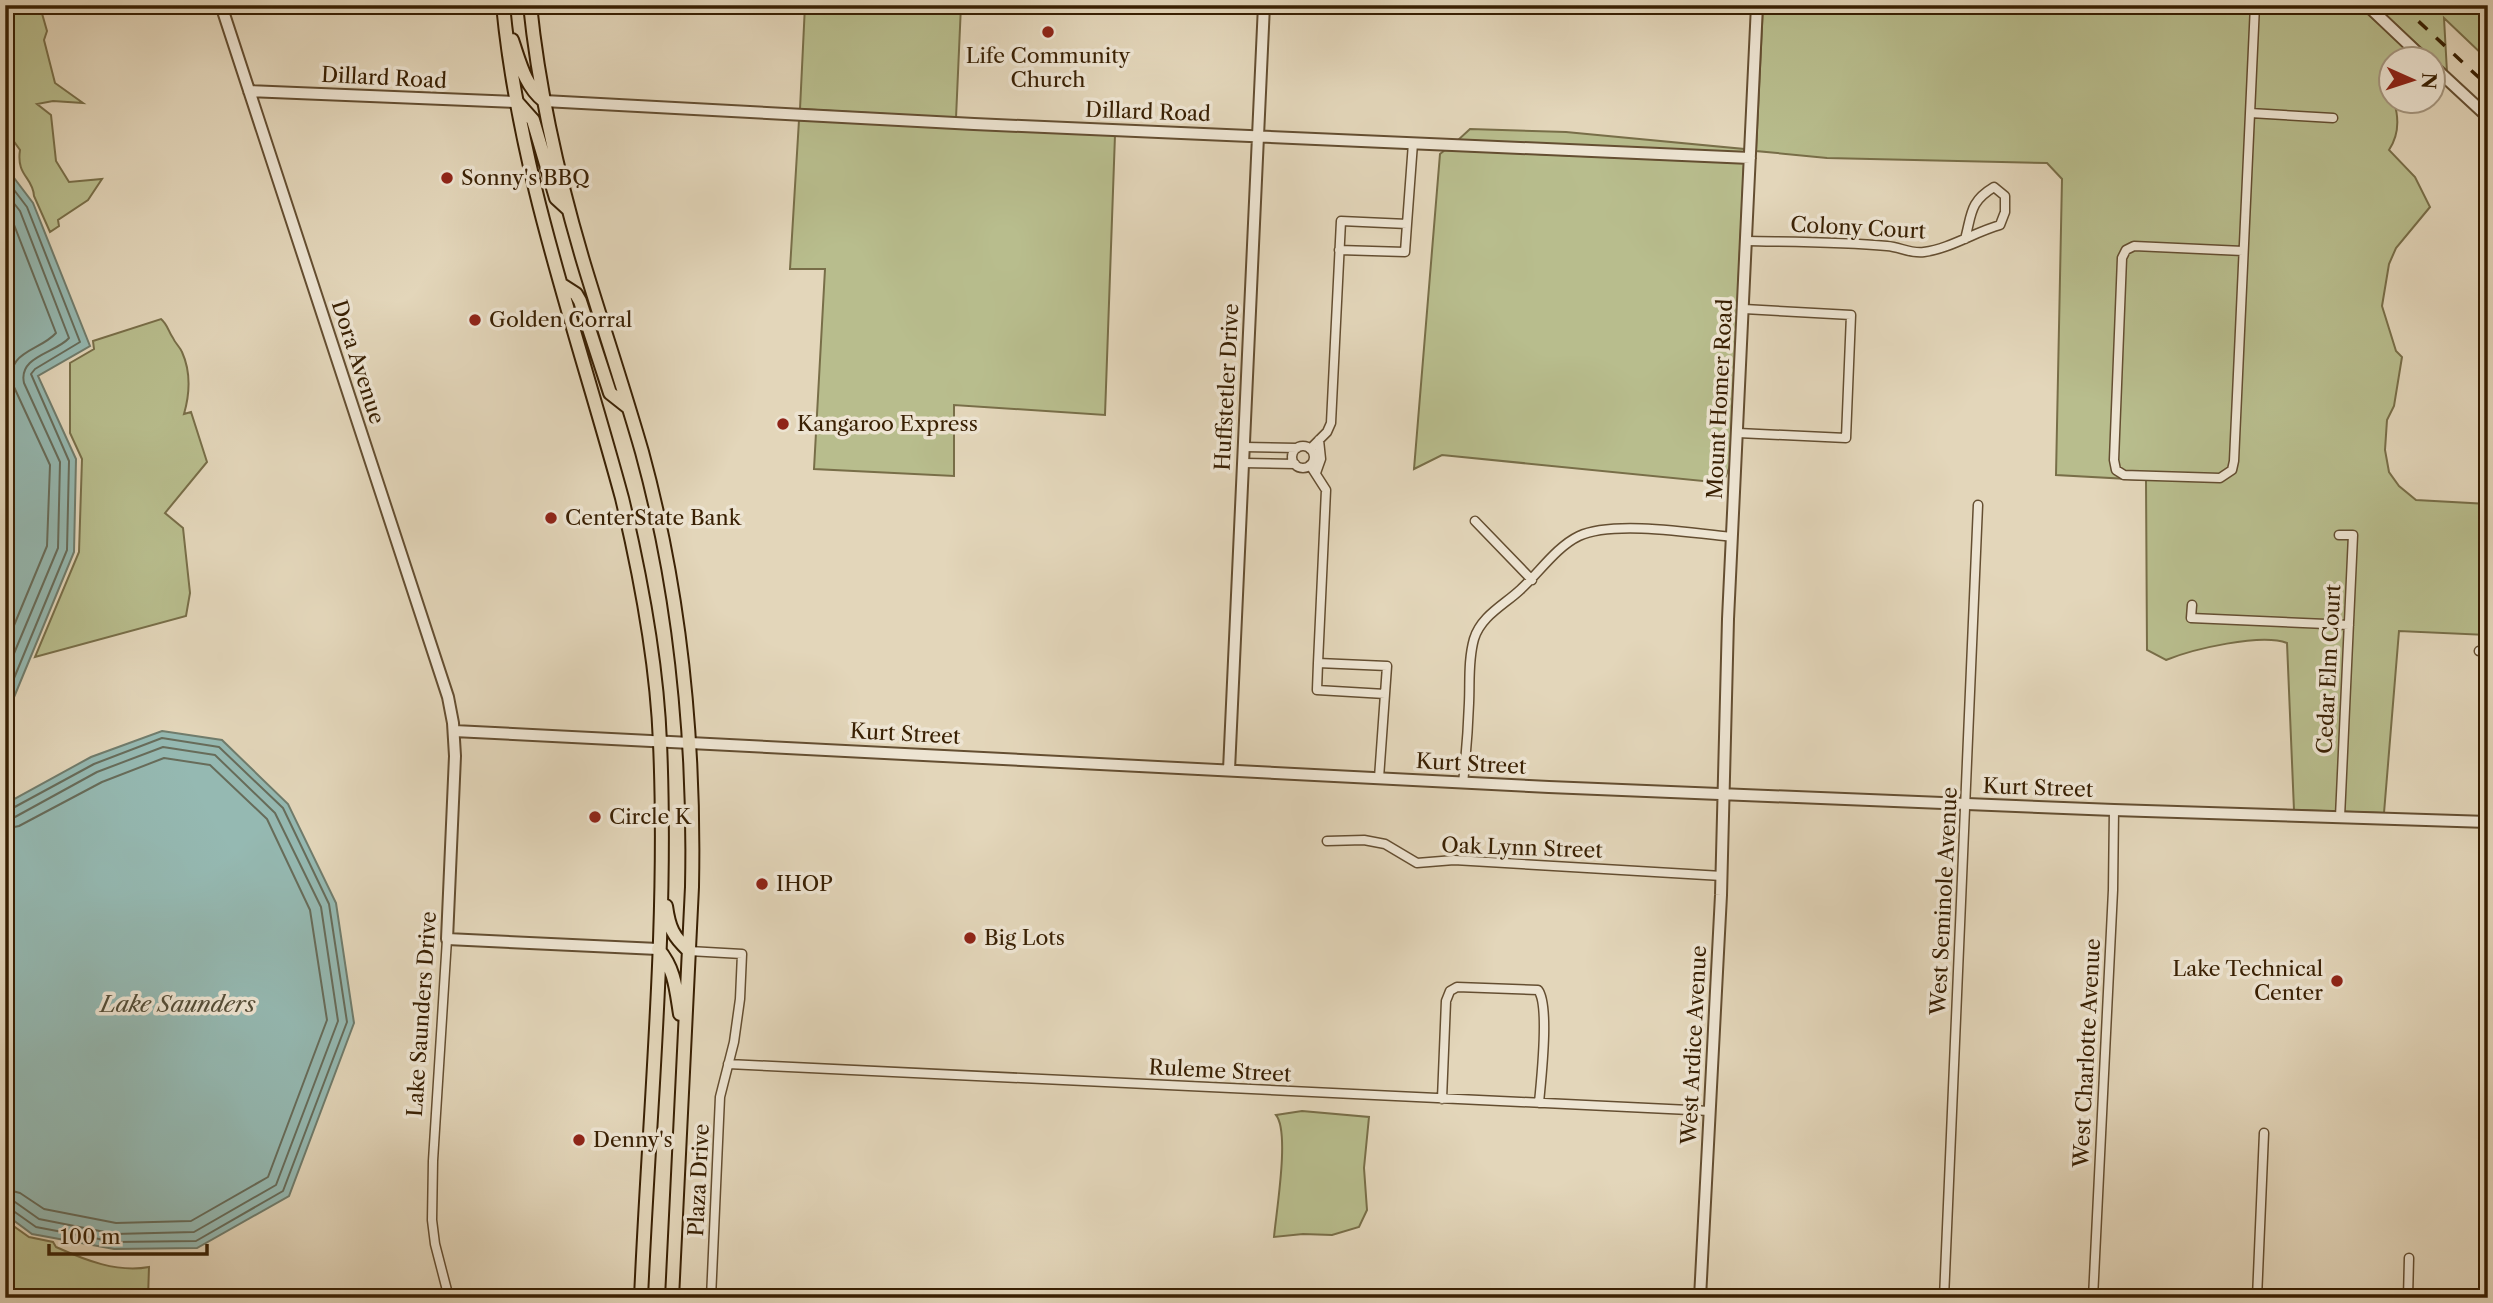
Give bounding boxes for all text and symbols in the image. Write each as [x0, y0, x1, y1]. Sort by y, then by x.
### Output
marker: Life Community Church [1040, 24, 1056, 40]
place label: Life Community Church [966, 43, 1131, 92]
north arrow [2378, 46, 2448, 116]
street label: Dillard Road [321, 62, 448, 93]
text: N [2417, 72, 2440, 90]
street label: Dillard Road [1085, 97, 1212, 126]
place label: Sonny's BBQ [461, 165, 590, 190]
marker: Sonny's BBQ [439, 170, 455, 186]
street label: Colony Court [1790, 211, 1927, 244]
street label: Dora Avenue [327, 297, 390, 427]
street label: Mount Homer Road [1702, 298, 1737, 500]
street label: Huffstetler Drive [1210, 303, 1243, 471]
place label: Golden Corral [489, 307, 632, 332]
marker: Golden Corral [467, 312, 483, 328]
place label: Kangaroo Express [797, 411, 978, 436]
marker: Kangaroo Express [775, 416, 791, 432]
place label: CenterState Bank [565, 505, 742, 530]
marker: CenterState Bank [543, 510, 559, 526]
street label: Cedar Elm Court [2312, 583, 2345, 755]
street label: Kurt Street [849, 718, 961, 749]
street label: Kurt Street [1415, 748, 1527, 779]
street label: Kurt Street [1982, 773, 2094, 802]
street label: West Seminole Avenue [1925, 786, 1962, 1017]
place label: Circle K [609, 804, 692, 829]
marker: Circle K [587, 809, 603, 825]
street label: Oak Lynn Street [1441, 832, 1604, 863]
place label: IHOP [776, 871, 833, 896]
marker: IHOP [754, 876, 770, 892]
street label: Lake Saunders Drive [402, 910, 441, 1118]
place label: Big Lots [984, 925, 1065, 950]
marker: Big Lots [962, 930, 978, 946]
street label: West Charlotte Avenue [2068, 938, 2105, 1169]
street label: West Ardice Avenue [1676, 945, 1711, 1146]
place label: Lake Technical Center [2173, 956, 2323, 1005]
marker: Lake Technical Center [2329, 973, 2345, 989]
water label: Lake Saunders [98, 990, 257, 1018]
street label: Ruleme Street [1148, 1054, 1293, 1087]
street label: Plaza Drive [683, 1123, 714, 1237]
place label: Denny's [593, 1127, 673, 1152]
marker: Denny's [571, 1132, 587, 1148]
scale bar [49, 1212, 206, 1256]
text: 100 m [60, 1224, 121, 1249]

